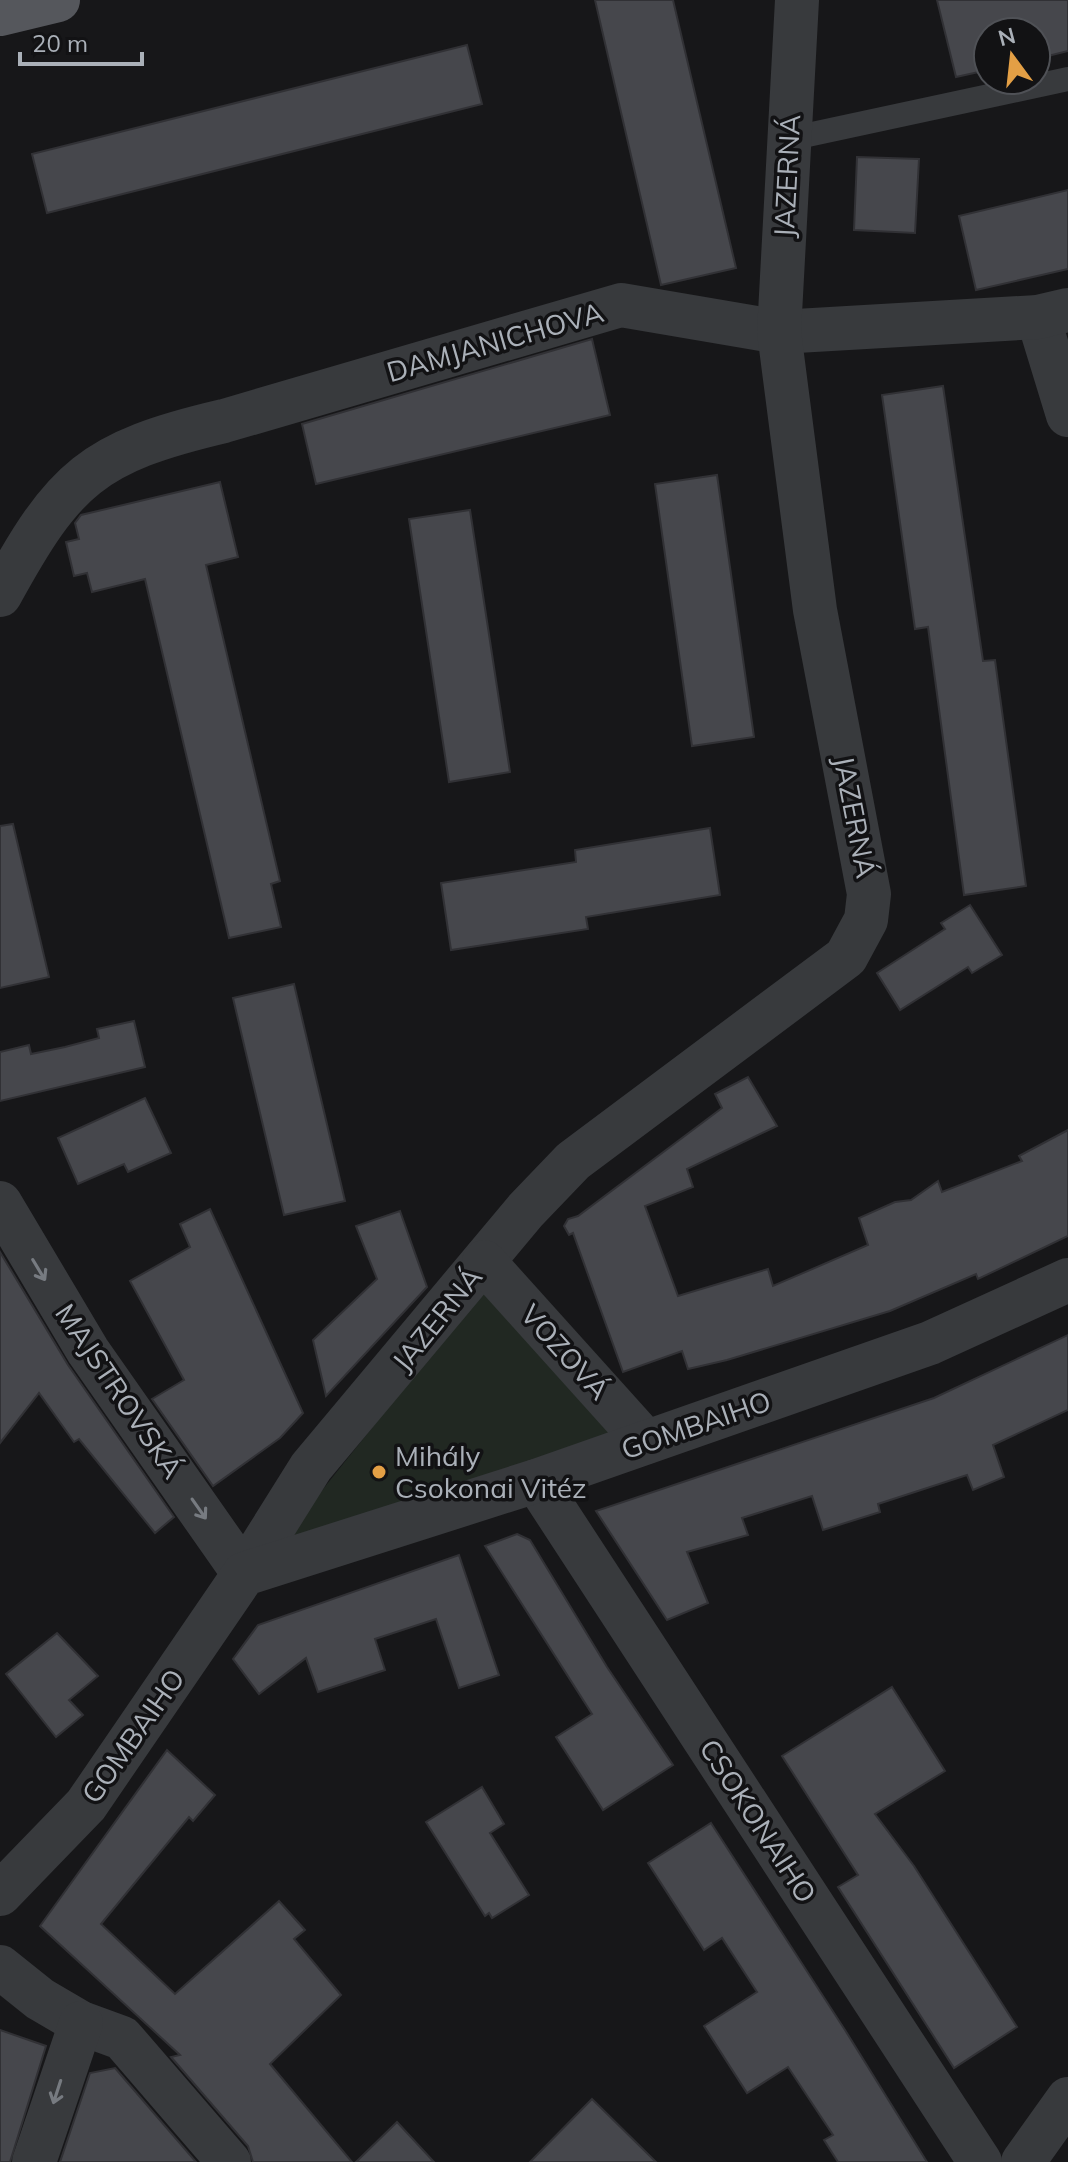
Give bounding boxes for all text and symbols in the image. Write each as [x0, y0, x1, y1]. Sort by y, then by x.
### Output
scale bar [20, 16, 142, 66]
north arrow [972, 16, 1052, 96]
text: N [995, 21, 1018, 52]
text: 20 m [32, 28, 88, 58]
street label: JAZERNÁ [766, 113, 807, 239]
street label: DAMJANICHOVA [383, 294, 608, 389]
street label: JAZERNÁ [827, 753, 885, 881]
one-way arrow [32, 1258, 48, 1281]
street label: JAZERNÁ [384, 1259, 489, 1378]
street label: MAJSTROVSKÁ [48, 1297, 191, 1485]
street label: VOZOVÁ [513, 1297, 618, 1407]
street label: GOMBAIHO [616, 1383, 775, 1466]
place label: Mihály Csokonai Vitéz [395, 1438, 587, 1505]
marker: Mihály Csokonai Vitéz [370, 1463, 388, 1481]
one-way arrow [191, 1498, 207, 1520]
street label: GOMBAIHO [74, 1662, 192, 1810]
street label: CSOKONAIHO [692, 1732, 824, 1909]
one-way arrow [49, 2080, 64, 2105]

